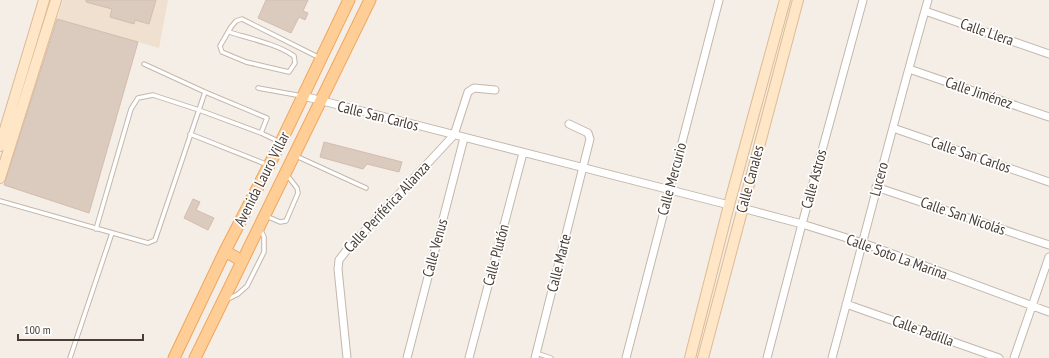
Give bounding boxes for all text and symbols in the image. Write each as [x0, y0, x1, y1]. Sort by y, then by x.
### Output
street label: Calle Llera [958, 14, 1016, 49]
street label: Calle Jiménez [943, 72, 1015, 113]
street label: Calle San Carlos [336, 96, 421, 135]
street label: Avenida Lauro Villar [230, 128, 294, 229]
street label: Calle San Carlos [929, 132, 1014, 177]
street label: Calle Mercurio [653, 140, 690, 217]
street label: Calle Canales [731, 143, 768, 215]
street label: Calle Astros [796, 147, 831, 211]
street label: Calle Periférica Alianza [339, 157, 434, 256]
street label: Lucero [865, 160, 892, 198]
street label: Calle San Nicolás [918, 192, 1008, 239]
street label: Calle Venus [418, 217, 451, 279]
street label: Calle Plutón [478, 222, 513, 288]
street label: Calle Soto La Marina [844, 229, 950, 284]
street label: Calle Marte [542, 232, 575, 294]
street label: Calle Padilla [890, 311, 957, 350]
scale bar [18, 316, 143, 342]
text: 100 m [24, 322, 51, 337]

